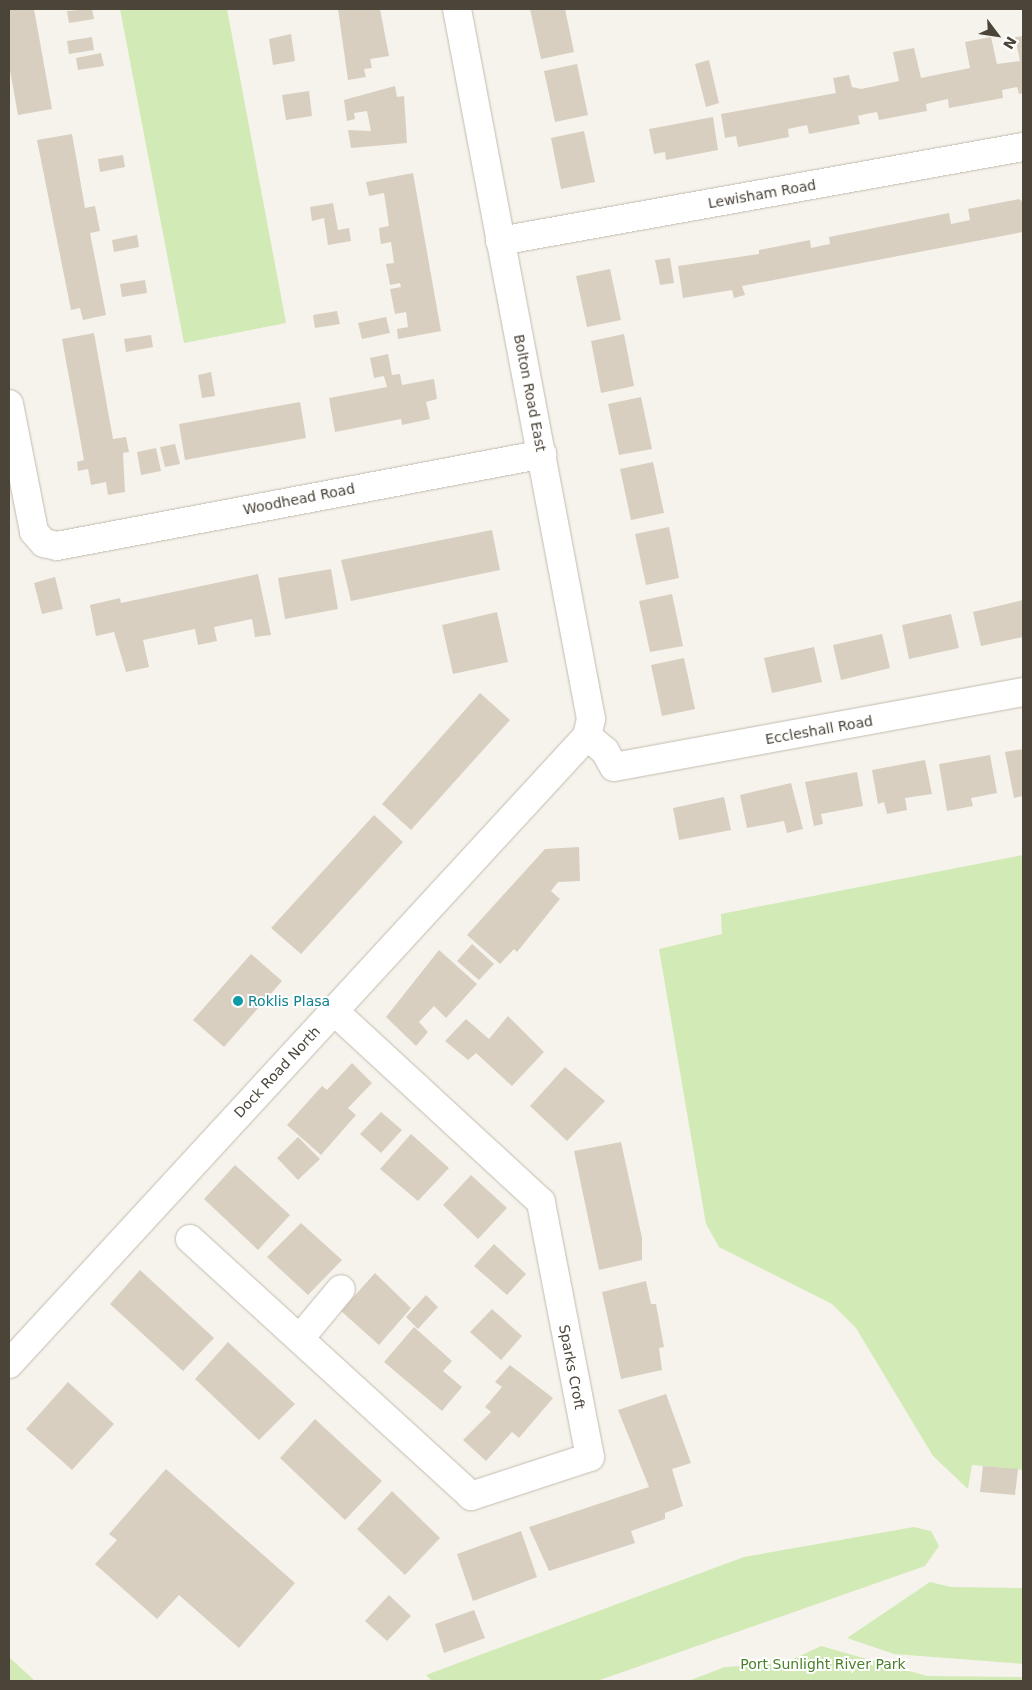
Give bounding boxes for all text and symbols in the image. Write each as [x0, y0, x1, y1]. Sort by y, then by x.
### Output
north arrow [972, 10, 1022, 60]
text: N [1000, 34, 1020, 52]
street label: Lewisham Road [707, 176, 817, 212]
street label: Bolton Road East [510, 333, 550, 453]
street label: Woodhead Road [242, 480, 356, 518]
street label: Eccleshall Road [764, 712, 874, 748]
place label: Roklis Plasa [248, 993, 330, 1009]
marker: Roklis Plasa [232, 995, 244, 1007]
street label: Dock Road North [231, 1023, 323, 1121]
street label: Sparks Croft [556, 1323, 588, 1411]
park label: Port Sunlight River Park [740, 1656, 906, 1672]

